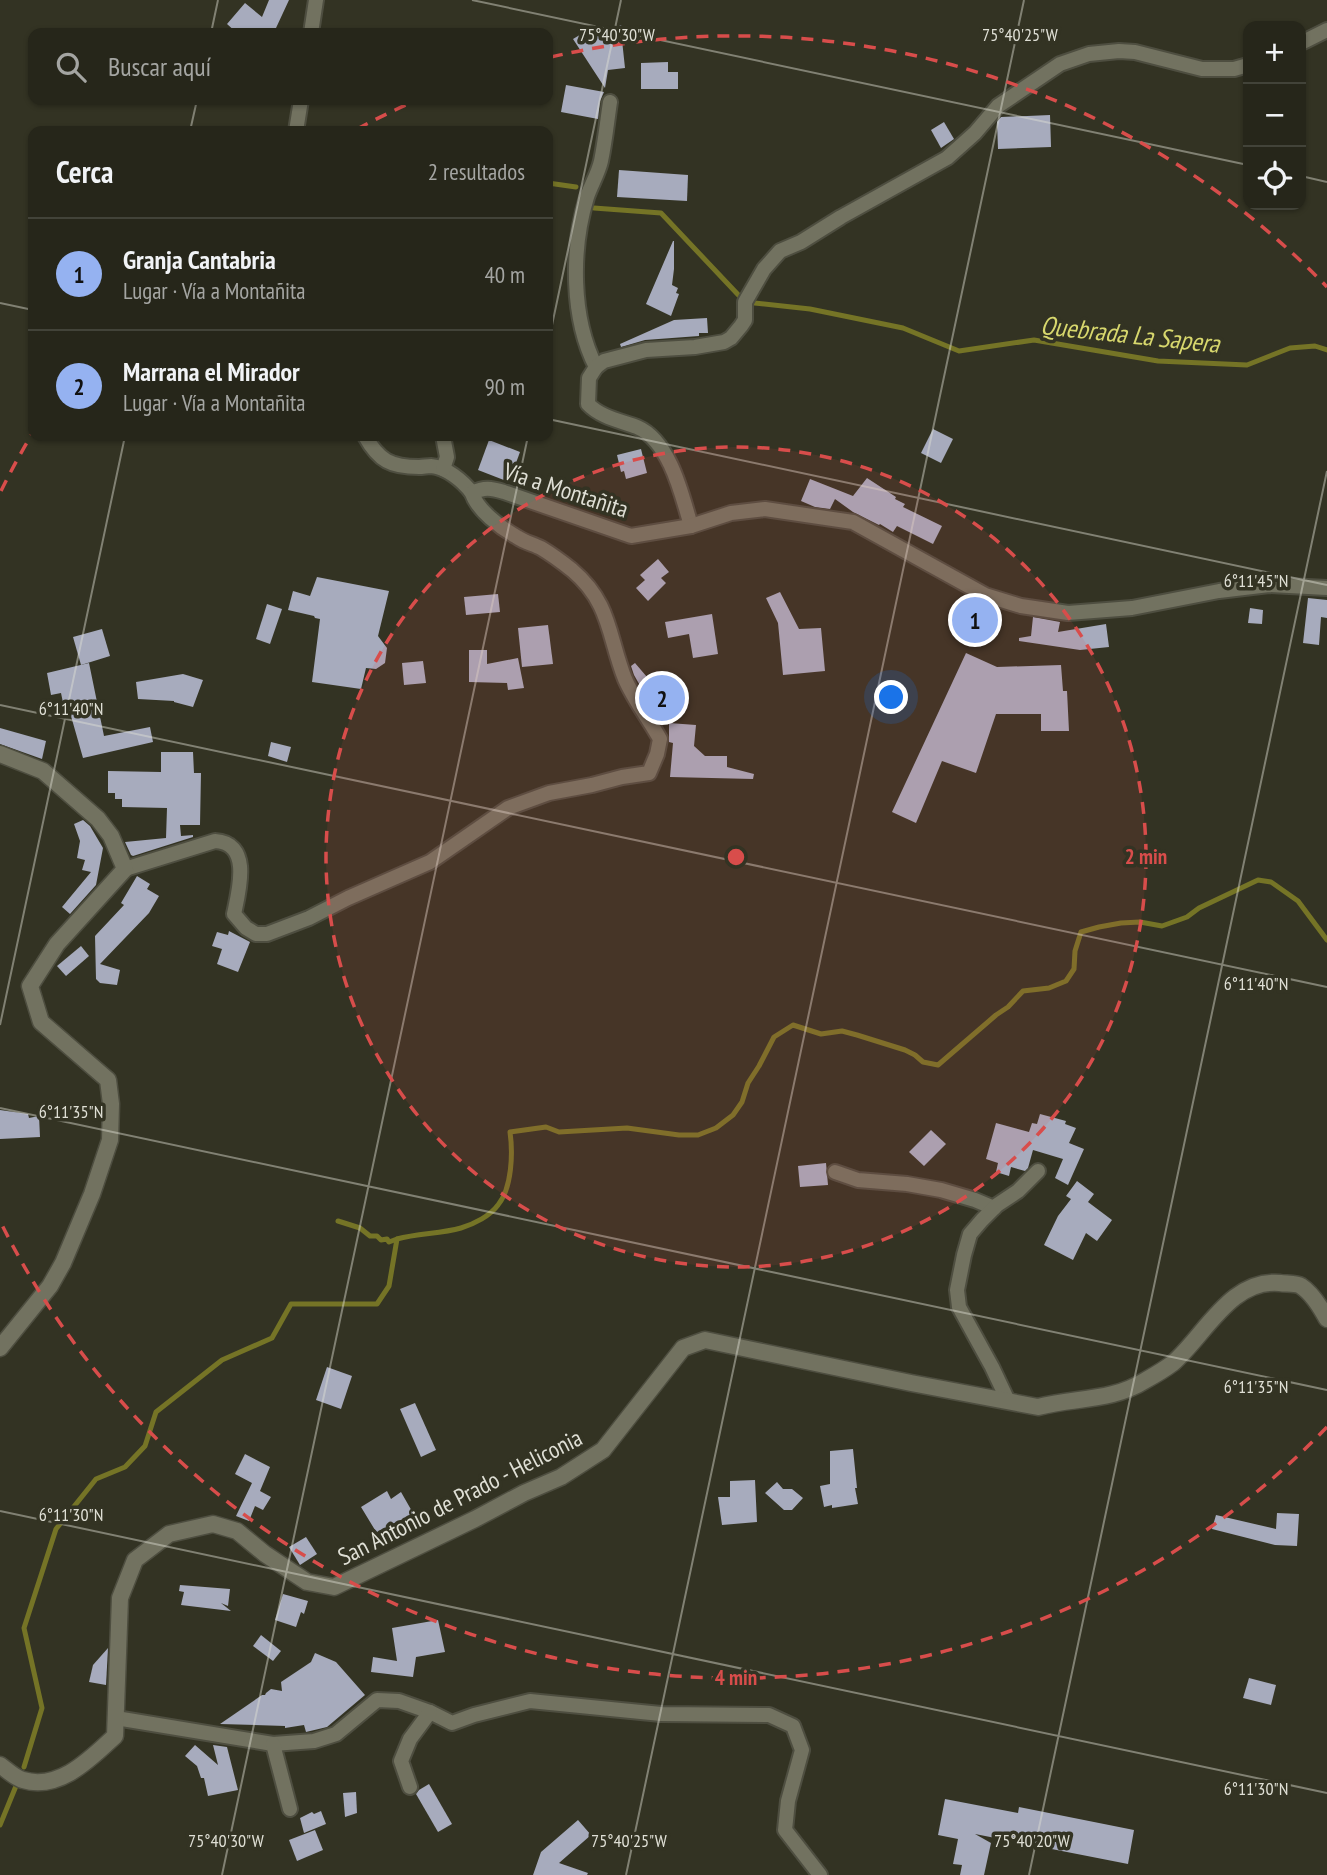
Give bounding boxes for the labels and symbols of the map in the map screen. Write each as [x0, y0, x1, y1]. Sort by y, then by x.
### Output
text: 75°40'30"W [579, 23, 655, 46]
text: 75°40'25"W [982, 23, 1058, 46]
water label: Quebrada La Sapera [1039, 308, 1223, 360]
street label: Vía a Montañita [499, 455, 632, 525]
text: 6°11'45"N [1224, 569, 1288, 592]
pin: 1 [952, 594, 998, 646]
pin: 2 [639, 672, 685, 724]
your location [874, 680, 908, 714]
text: 6°11'40"N [39, 697, 103, 720]
text: 2 min [1125, 843, 1167, 870]
centre of rings [724, 845, 748, 869]
text: 6°11'40"N [1224, 972, 1288, 995]
text: 6°11'35"N [39, 1100, 103, 1123]
text: 6°11'35"N [1224, 1375, 1288, 1398]
street label: San Antonio de Prado - Heliconia [333, 1422, 587, 1572]
text: 6°11'30"N [39, 1503, 103, 1526]
text: 4 min [715, 1664, 757, 1691]
text: 6°11'30"N [1224, 1777, 1288, 1800]
text: 75°40'30"W [188, 1829, 264, 1852]
text: 75°40'25"W [591, 1829, 667, 1852]
text: 75°40'20"W [994, 1829, 1070, 1852]

